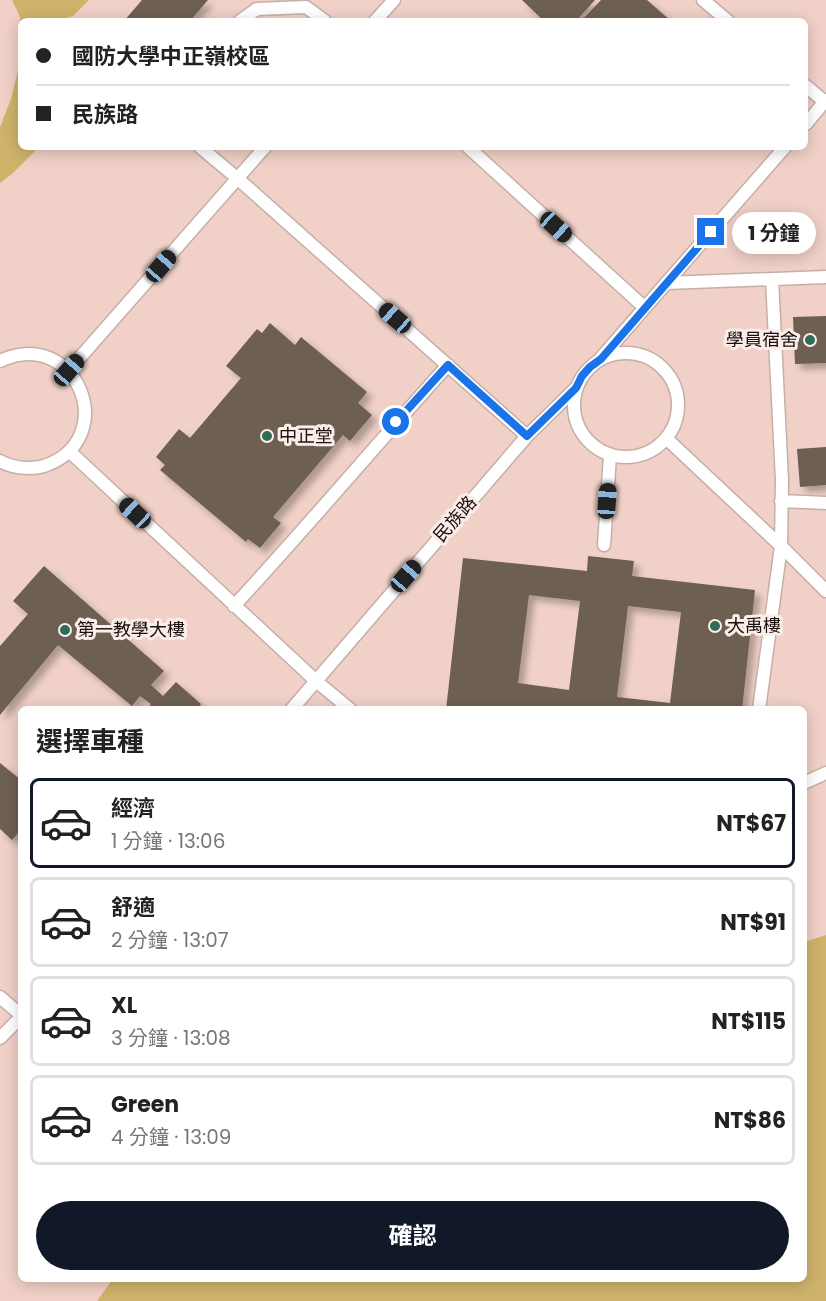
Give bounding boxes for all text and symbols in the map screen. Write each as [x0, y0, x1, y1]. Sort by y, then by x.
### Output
text: 國防大學中正嶺校區 [72, 41, 270, 72]
text: 民族路 [72, 99, 138, 130]
car [537, 208, 575, 246]
callout: 1 分鐘 [732, 211, 816, 253]
route end [697, 218, 724, 245]
text: 1 分鐘 [748, 219, 800, 247]
car [142, 247, 180, 285]
car [376, 299, 414, 337]
place label: 學員宿舍 [726, 327, 798, 352]
marker: 學員宿舍 [803, 333, 817, 347]
car [50, 351, 88, 389]
route start [382, 408, 409, 435]
place label: 中正堂 [279, 423, 333, 448]
marker: 中正堂 [260, 429, 274, 443]
car [597, 482, 617, 520]
street label: 民族路 [427, 490, 482, 547]
car [116, 494, 154, 532]
car [387, 557, 425, 595]
place label: 大禹樓 [727, 613, 781, 638]
place label: 第一教學大樓 [77, 617, 185, 642]
marker: 大禹樓 [708, 619, 722, 633]
marker: 第一教學大樓 [58, 623, 72, 637]
text: 選擇車種 [36, 723, 144, 760]
text: 經濟 [111, 793, 155, 824]
icon: car [39, 796, 93, 850]
text: NT$67 [716, 808, 786, 839]
text: 1 分鐘 · 13:06 [111, 827, 225, 855]
text: 舒適 [111, 892, 155, 923]
icon: car [39, 895, 93, 949]
text: NT$91 [720, 907, 786, 938]
text: 2 分鐘 · 13:07 [111, 926, 229, 954]
text: XL [111, 990, 137, 1021]
icon: car [39, 994, 93, 1048]
text: NT$115 [711, 1006, 786, 1037]
text: 3 分鐘 · 13:08 [111, 1024, 231, 1052]
text: Green [111, 1089, 179, 1120]
icon: car [39, 1093, 93, 1147]
text: NT$86 [714, 1105, 786, 1136]
text: 4 分鐘 · 13:09 [111, 1123, 231, 1151]
button: 確認 [36, 1201, 789, 1270]

